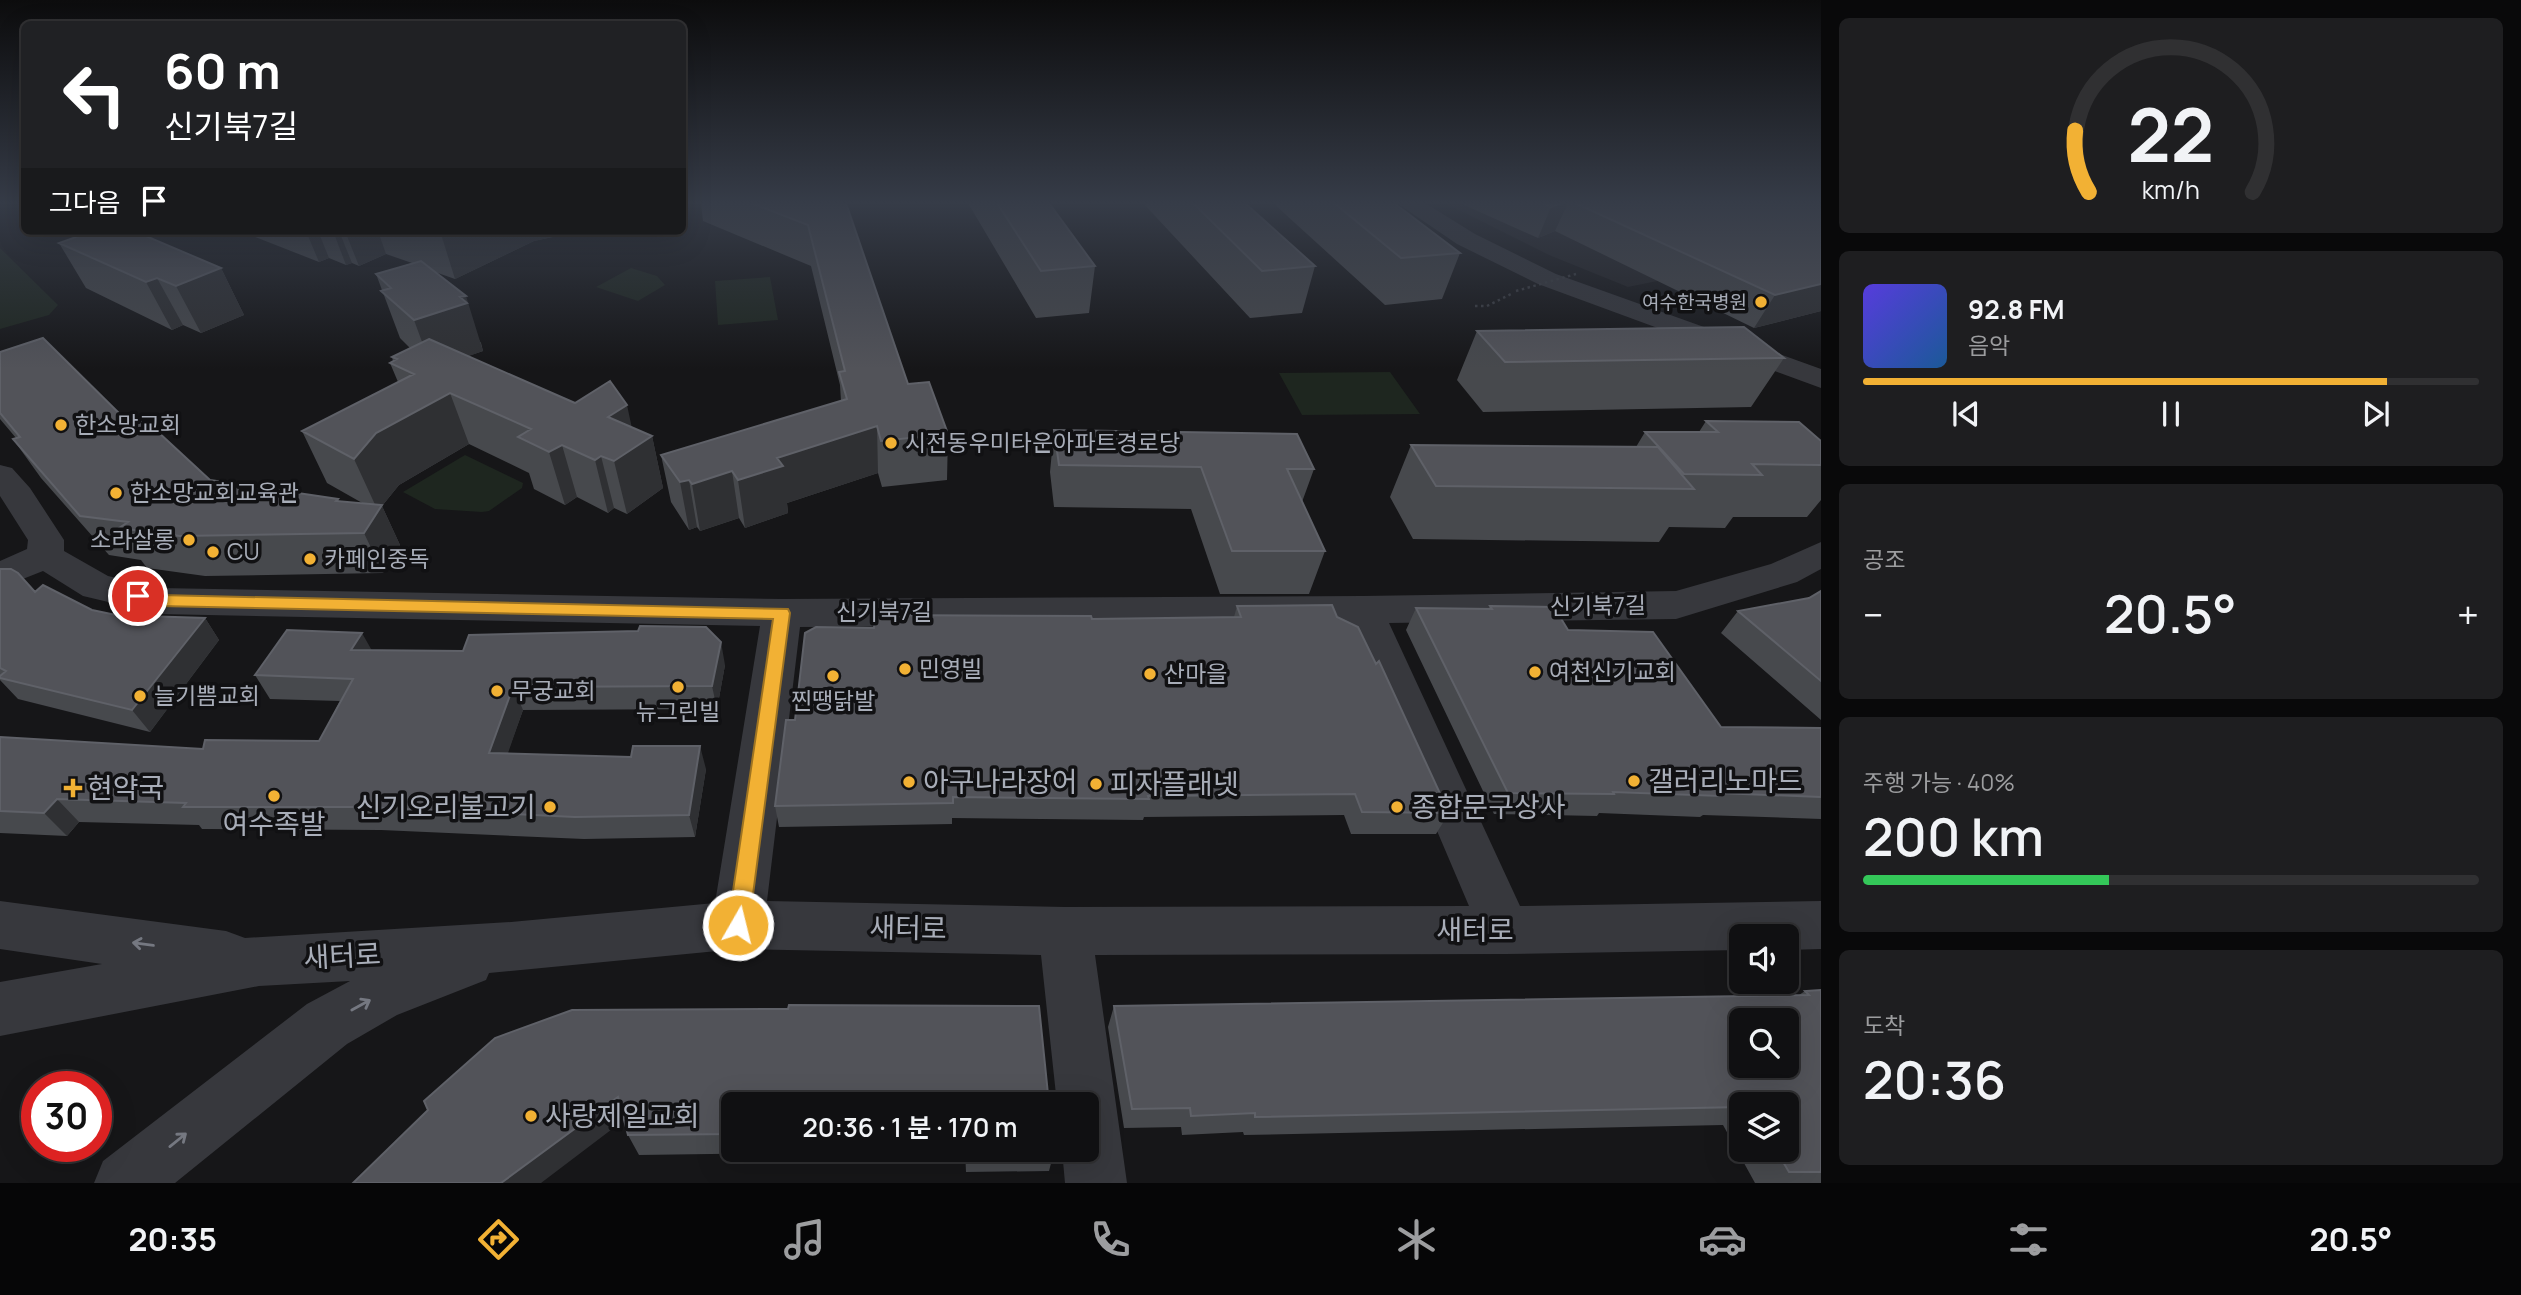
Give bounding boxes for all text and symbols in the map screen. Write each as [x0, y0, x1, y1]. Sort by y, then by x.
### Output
text: 60 m [164, 37, 281, 104]
icon: left [49, 49, 140, 140]
text: 22 [2128, 84, 2214, 184]
text: 신기북7길 [164, 104, 298, 148]
text: km/h [2142, 171, 2200, 206]
icon: arrive [135, 182, 173, 220]
text: 그다음 [49, 184, 121, 220]
place label: 여수한국병원 [1642, 289, 1747, 315]
text: 92.8 FM [1968, 291, 2065, 327]
marker: 여수한국병원 [1753, 294, 1769, 310]
text: 음악 [1968, 329, 2010, 361]
icon: previous [1947, 395, 1985, 433]
icon: pause [2152, 395, 2190, 433]
icon: next [2357, 395, 2395, 433]
place label: 한소망교회 [75, 408, 181, 440]
marker: 한소망교회 [53, 417, 69, 433]
place label: 시전동우미타운아파트경로당 [905, 426, 1180, 458]
marker: 시전동우미타운아파트경로당 [883, 435, 899, 451]
place label: 한소망교회교육관 [130, 476, 299, 508]
marker: 한소망교회교육관 [108, 485, 124, 501]
place label: 소라살롱 [90, 523, 175, 555]
marker: 소라살롱 [181, 532, 197, 548]
place label: CU [227, 535, 260, 567]
place label: 카페인중독 [324, 542, 430, 574]
text: 공조 [1863, 543, 1905, 575]
marker: CU [205, 544, 221, 560]
marker: 카페인중독 [302, 551, 318, 567]
pin [108, 566, 168, 626]
icon: arrive [119, 577, 157, 615]
text: 20.5° [2104, 578, 2237, 649]
street label: 신기북7길 [1550, 588, 1646, 622]
text: − [1863, 588, 1884, 640]
text: + [2457, 588, 2479, 640]
street label: 신기북7길 [836, 595, 932, 627]
place label: 민영빌 [919, 652, 982, 684]
place label: 여천신기교회 [1549, 655, 1676, 687]
place label: 산마을 [1164, 657, 1227, 689]
marker: 민영빌 [897, 661, 913, 677]
marker: 여천신기교회 [1527, 664, 1543, 680]
marker: 산마을 [1142, 666, 1158, 682]
marker: 찐땡닭발 [825, 668, 841, 684]
place label: 무궁교회 [511, 674, 596, 706]
place label: 늘기쁨교회 [154, 679, 260, 711]
marker: 뉴그린빌 [670, 679, 686, 695]
marker: 무궁교회 [489, 683, 505, 699]
place label: 찐땡닭발 [791, 684, 875, 716]
marker: 늘기쁨교회 [132, 688, 148, 704]
place label: 뉴그린빌 [636, 695, 720, 727]
place label: 갤러리노마드 [1648, 761, 1803, 799]
place label: 아구나라장어 [923, 762, 1078, 800]
place label: 피자플래넷 [1110, 764, 1239, 802]
text: 주행 가능 · 40% [1863, 766, 2015, 798]
place label: 현약국 [87, 768, 164, 806]
marker: 갤러리노마드 [1626, 773, 1642, 789]
marker: 아구나라장어 [901, 774, 917, 790]
marker: 피자플래넷 [1088, 776, 1104, 792]
marker: 현약국 [65, 780, 81, 796]
place label: 신기오리불고기 [356, 787, 536, 825]
place label: 종합문구상사 [1411, 787, 1566, 825]
marker: 여수족발 [266, 788, 282, 804]
marker: 신기오리불고기 [542, 799, 558, 815]
marker: 종합문구상사 [1389, 799, 1405, 815]
text: 200 km [1863, 801, 2044, 872]
place label: 여수족발 [222, 804, 326, 842]
position arrow [701, 888, 775, 962]
street label: 새터로 [869, 907, 947, 947]
street label: 새터로 [1436, 910, 1514, 948]
map controls [1729, 924, 1799, 1162]
button: sound [1729, 924, 1799, 994]
street label: 새터로 [302, 934, 382, 976]
one-way arrow [132, 938, 155, 951]
one-way arrow [350, 998, 370, 1012]
button: search [1729, 1008, 1799, 1078]
text: 도착 [1863, 1009, 1905, 1041]
text: 20:36 [1863, 1044, 2006, 1115]
speed limit sign: 30 [21, 1071, 112, 1162]
button: layers [1729, 1092, 1799, 1162]
place label: 사랑제일교회 [545, 1096, 700, 1134]
marker: 사랑제일교회 [523, 1108, 539, 1124]
text: 20:36 · 1 분 · 170 m [803, 1109, 1017, 1145]
one-way arrow [168, 1132, 186, 1148]
icon: directions [474, 1215, 523, 1264]
icon: music [780, 1215, 829, 1264]
icon: phone [1086, 1215, 1135, 1264]
icon: climate [1392, 1215, 1441, 1264]
icon: car [1698, 1215, 1747, 1264]
icon: filters [2004, 1215, 2053, 1264]
text: 20:35 [128, 1217, 217, 1261]
text: 20.5° [2309, 1217, 2392, 1261]

